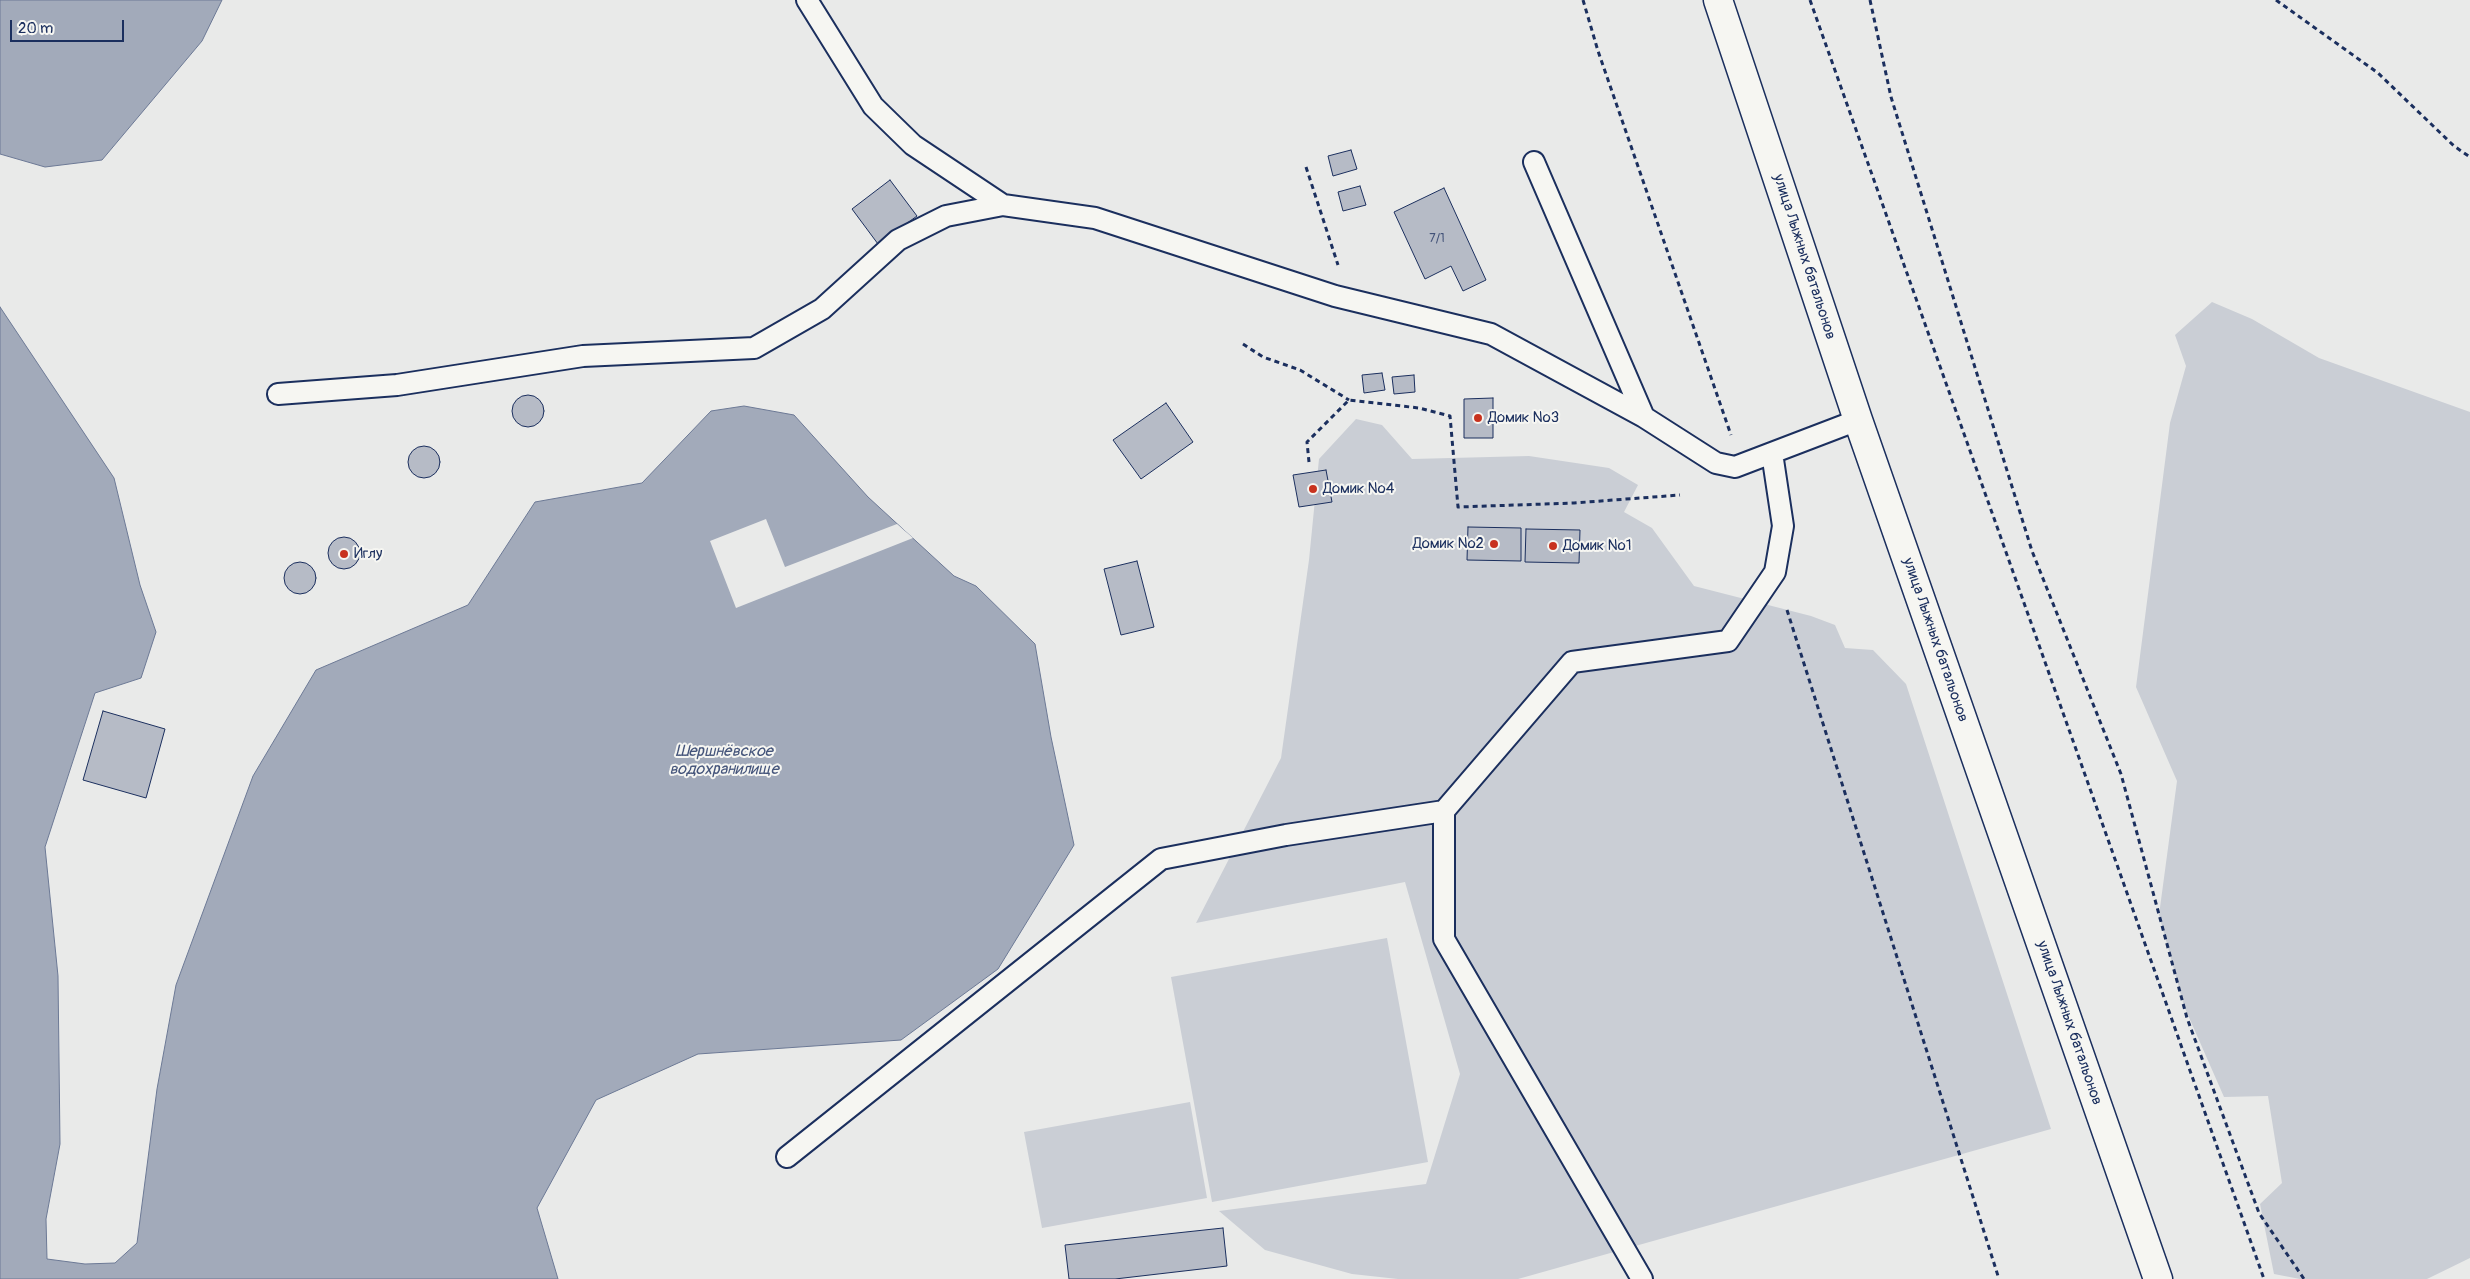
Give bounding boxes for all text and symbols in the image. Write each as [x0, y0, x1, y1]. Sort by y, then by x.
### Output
scale bar [12, 10, 126, 42]
text: 20 m [18, 19, 53, 38]
street label: улица Лыжных батальонов [1769, 172, 1839, 342]
house number: 7/1 [1429, 232, 1445, 246]
place label: Домик №3 [1488, 409, 1559, 427]
marker: Домик №3 [1472, 412, 1484, 424]
place label: Домик №4 [1323, 480, 1395, 498]
marker: Домик №4 [1307, 483, 1319, 495]
place label: Домик №2 [1413, 535, 1484, 553]
place label: Домик №1 [1563, 537, 1632, 555]
marker: Домик №2 [1488, 538, 1500, 550]
marker: Домик №1 [1547, 540, 1559, 552]
place label: Иглу [354, 545, 382, 563]
marker: Иглу [338, 548, 350, 560]
street label: улица Лыжных батальонов [1898, 555, 1972, 725]
water label: Шершнёвское водохранилище [669, 742, 779, 780]
street label: улица Лыжных батальонов [2032, 938, 2106, 1108]

